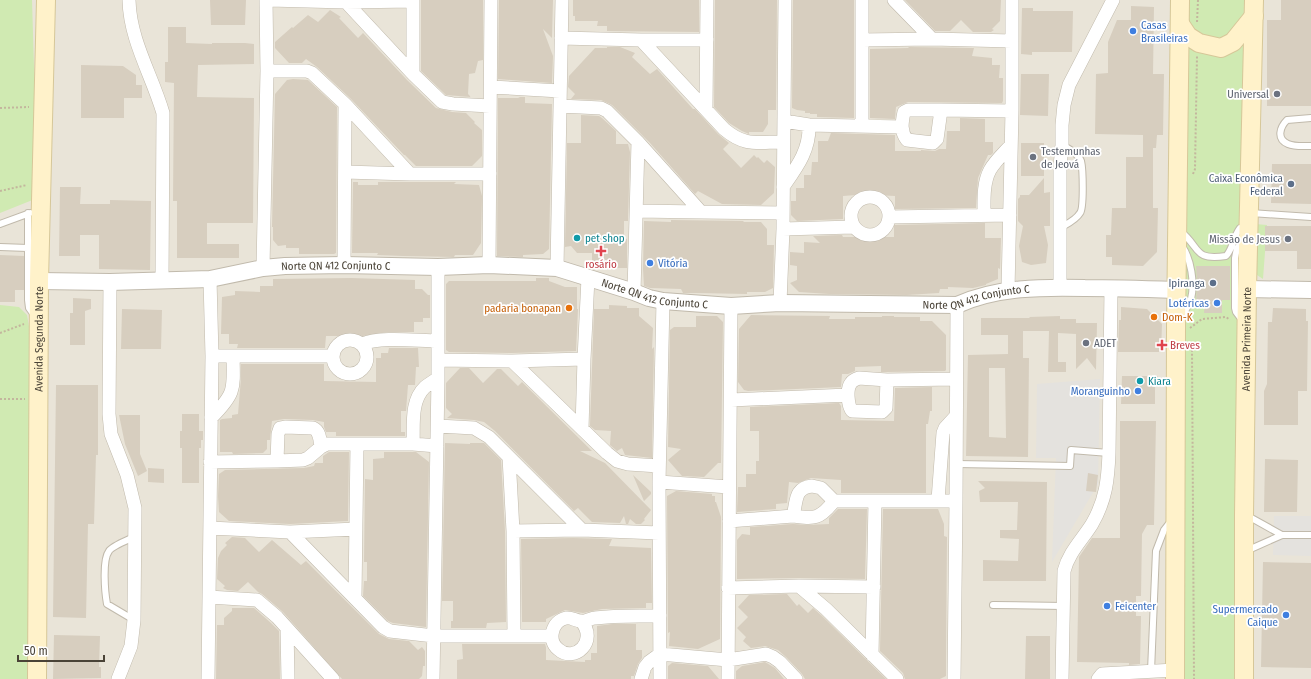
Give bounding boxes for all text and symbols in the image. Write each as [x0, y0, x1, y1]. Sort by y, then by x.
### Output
place label: Casas Brasileiras [1141, 19, 1188, 45]
marker: Casas Brasileiras [1128, 26, 1138, 36]
place label: Universal [1227, 88, 1269, 101]
marker: Universal [1272, 89, 1282, 99]
place label: Testemunhas de Jeová [1041, 145, 1101, 171]
marker: Testemunhas de Jeová [1028, 152, 1038, 162]
place label: Caixa Econômica Federal [1209, 172, 1283, 198]
marker: Caixa Econômica Federal [1286, 179, 1296, 189]
place label: pet shop [585, 232, 625, 245]
marker: pet shop [572, 233, 582, 243]
place label: Missão de Jesus [1209, 233, 1280, 246]
marker: Missão de Jesus [1283, 234, 1293, 244]
marker: rosário [596, 246, 606, 256]
place label: Vitória [658, 257, 688, 270]
street label: Norte QN 412 Conjunto C [281, 258, 391, 273]
place label: rosário [585, 258, 617, 271]
marker: Vitória [645, 258, 655, 268]
street label: Norte QN 412 Conjunto C [600, 276, 709, 311]
place label: Ipiranga [1168, 277, 1205, 290]
marker: Ipiranga [1208, 278, 1218, 288]
street label: Norte QN 412 Conjunto C [922, 282, 1030, 312]
street label: Avenida Segunda Norte [32, 286, 45, 392]
street label: Avenida Primeira Norte [1239, 287, 1254, 391]
place label: Lotéricas [1168, 297, 1209, 310]
marker: Lotéricas [1212, 298, 1222, 308]
place label: padaria bonapan [484, 302, 561, 315]
marker: padaria bonapan [564, 303, 574, 313]
place label: Dom-K [1162, 311, 1193, 324]
marker: Dom-K [1149, 312, 1159, 322]
place label: ADET [1094, 337, 1117, 350]
marker: ADET [1081, 338, 1091, 348]
place label: Breves [1170, 339, 1200, 352]
marker: Breves [1157, 340, 1167, 350]
place label: Kiara [1148, 375, 1171, 388]
marker: Kiara [1135, 376, 1145, 386]
place label: Moranguinho [1071, 385, 1130, 398]
marker: Moranguinho [1133, 386, 1143, 396]
place label: Feicenter [1115, 600, 1156, 613]
marker: Feicenter [1102, 601, 1112, 611]
place label: Supermercado Caique [1213, 603, 1278, 629]
marker: Supermercado Caique [1281, 610, 1291, 620]
scale bar [18, 637, 104, 663]
text: 50 m [24, 644, 48, 658]

